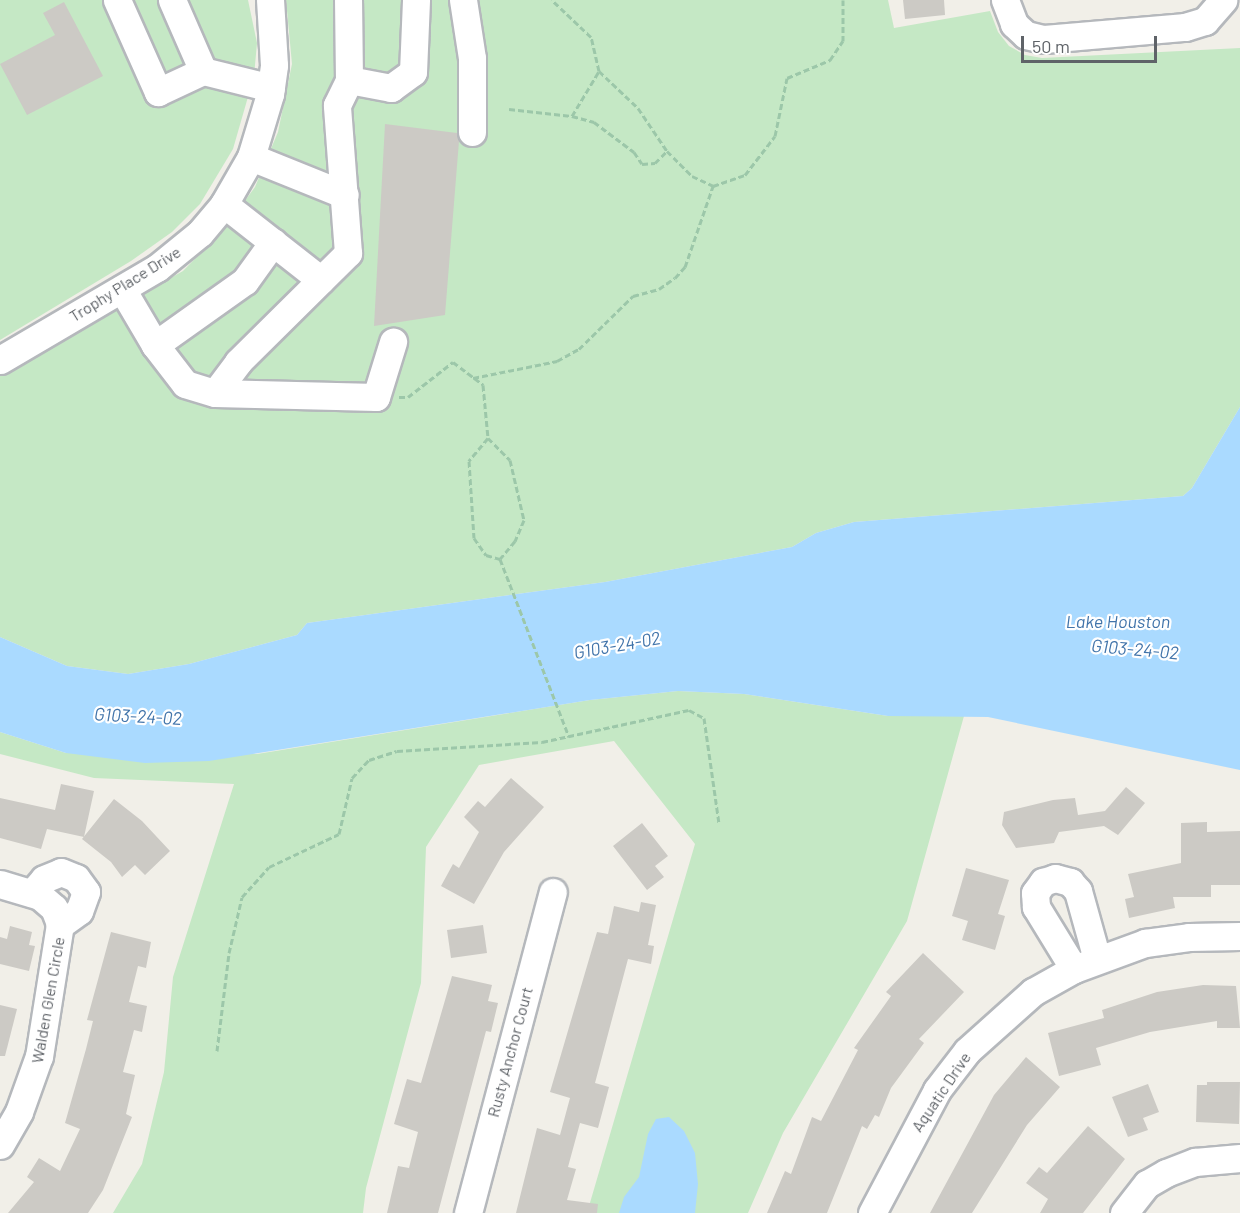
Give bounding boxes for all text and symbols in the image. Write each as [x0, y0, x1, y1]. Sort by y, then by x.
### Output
scale bar [1024, 24, 1160, 62]
text: 50 m [1032, 35, 1070, 57]
street label: Trophy Place Drive [66, 242, 184, 326]
water label: Lake Houston [1066, 610, 1170, 632]
water label: G103-24-02 [572, 627, 662, 663]
water label: G103-24-02 [1090, 634, 1180, 664]
water label: G103-24-02 [94, 703, 182, 729]
street label: Walden Glen Circle [27, 935, 69, 1065]
street label: Rusty Anchor Court [483, 985, 537, 1119]
street label: Aquatic Drive [907, 1049, 975, 1135]

